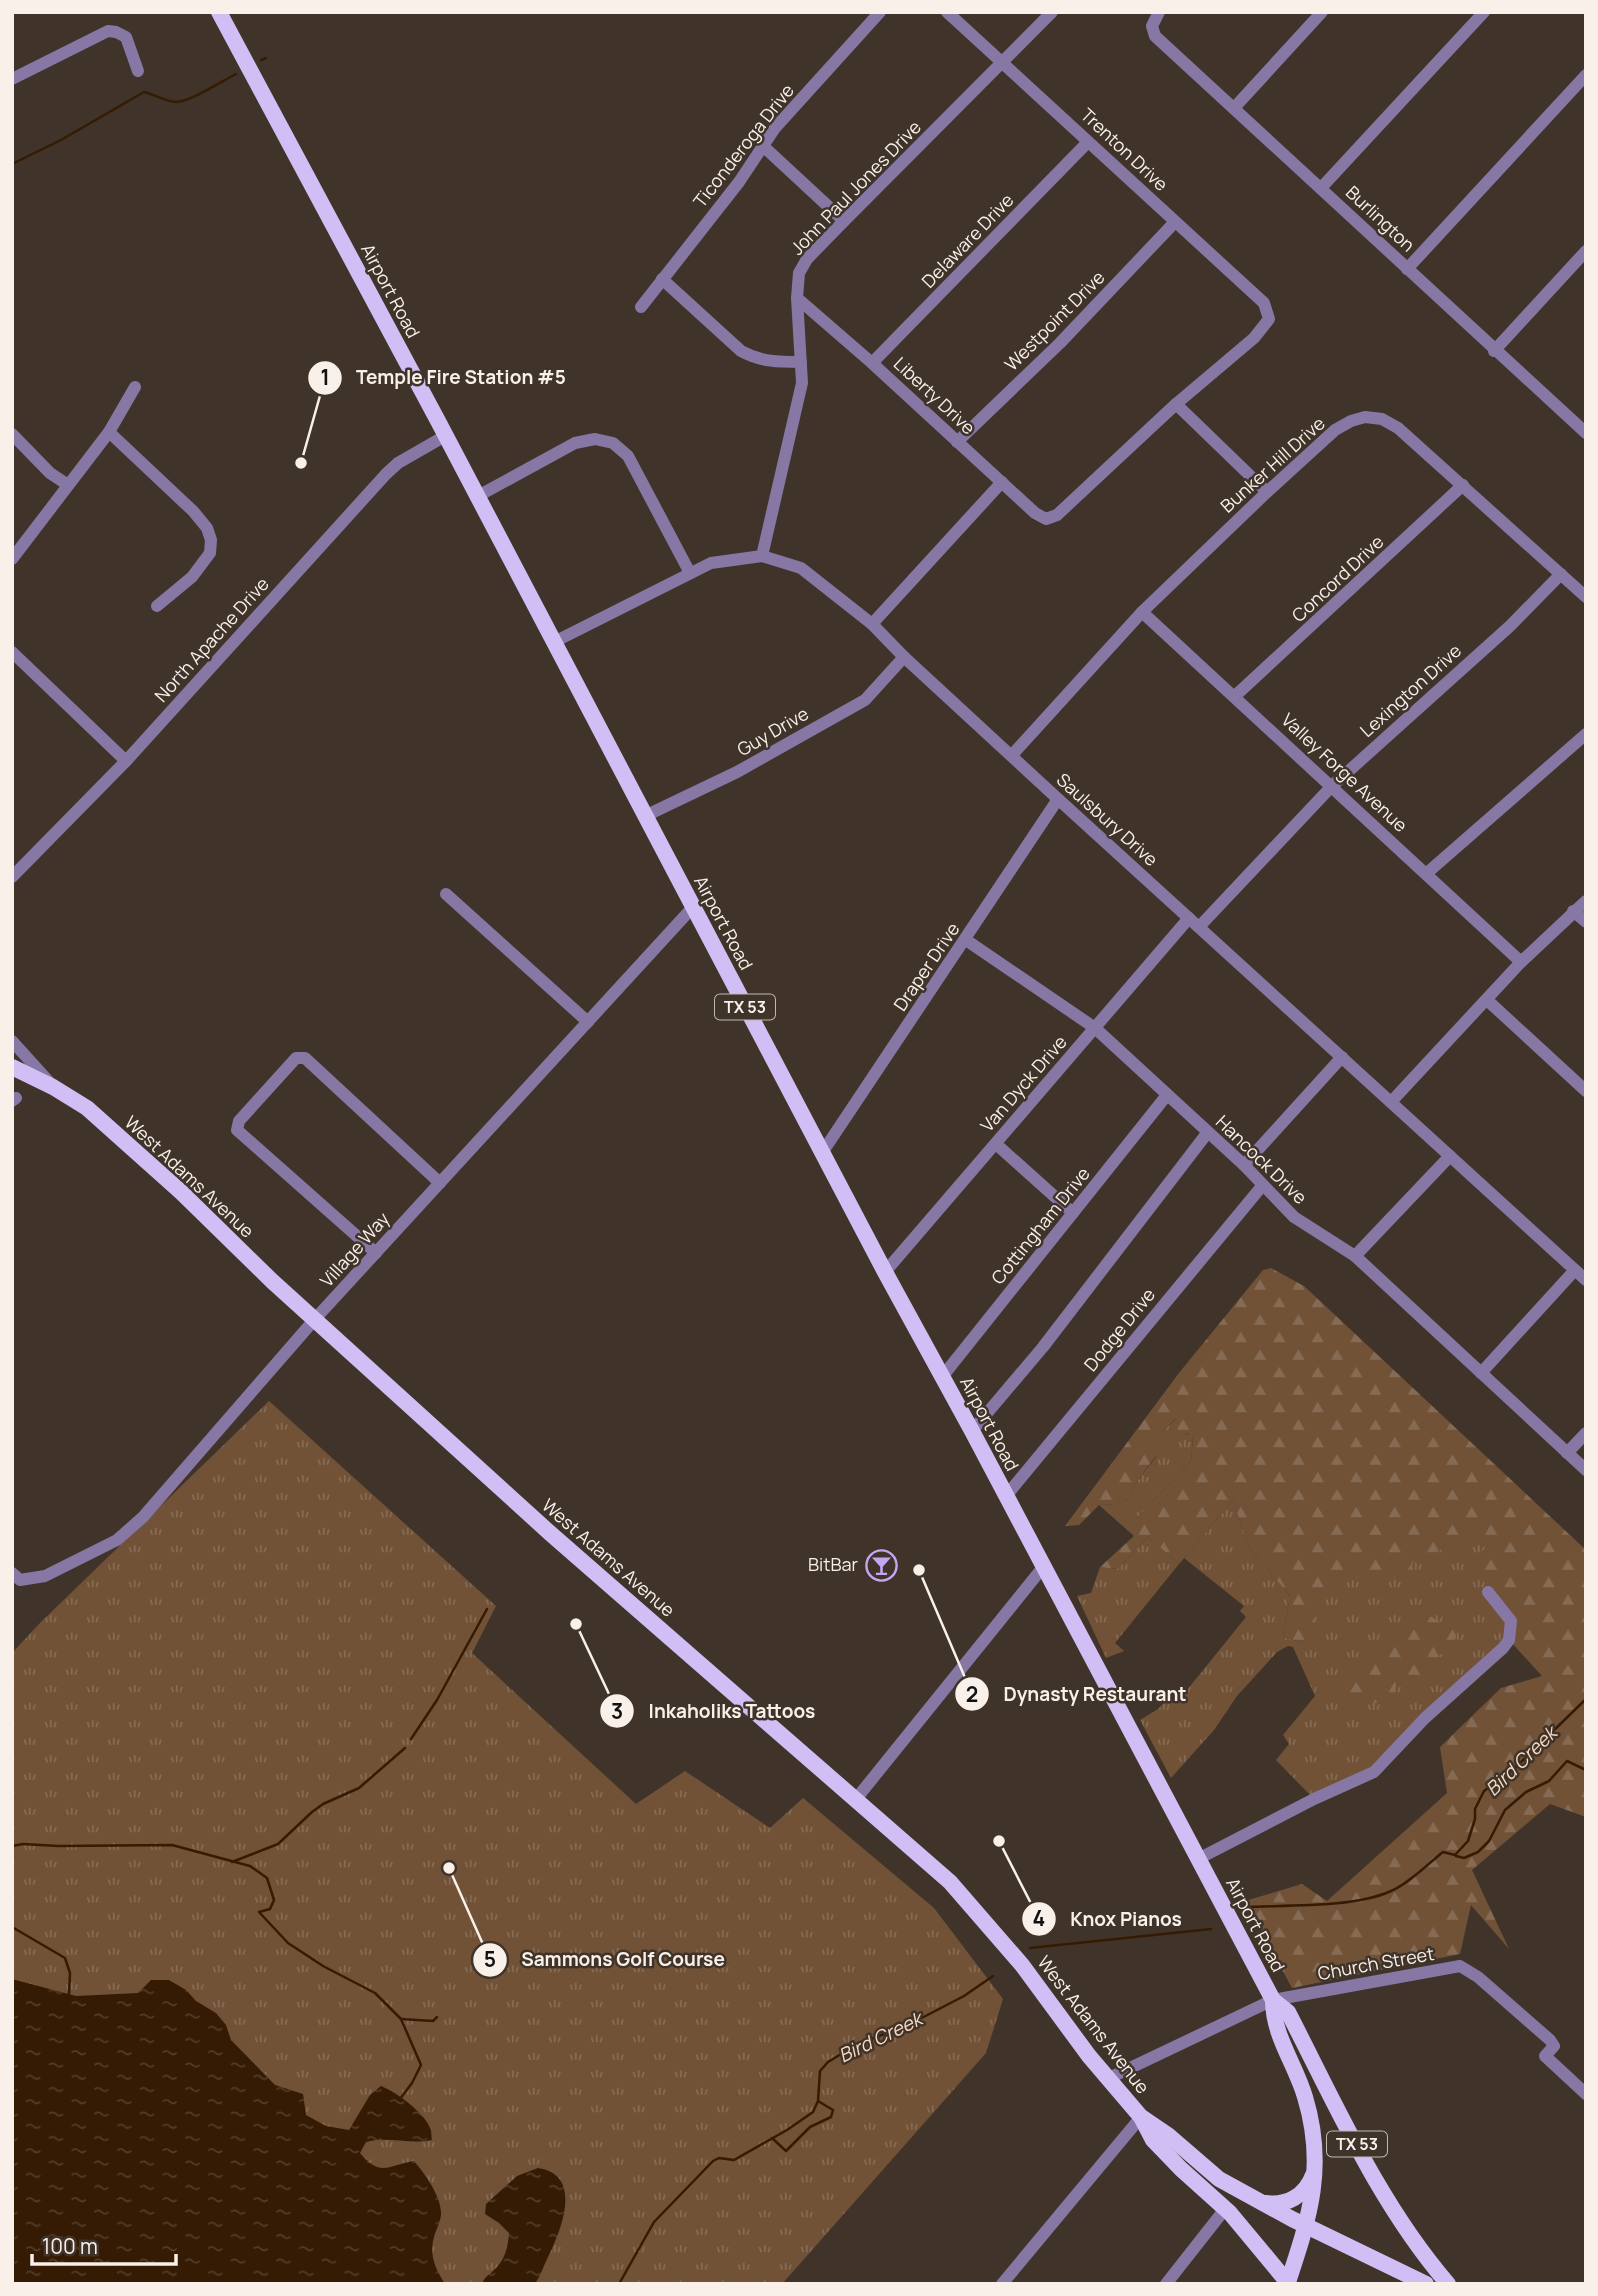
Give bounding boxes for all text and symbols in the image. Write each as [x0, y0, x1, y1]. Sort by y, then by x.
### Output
street label: Ticonderoga Drive [687, 79, 799, 212]
street label: Trenton Drive [1076, 103, 1173, 196]
street label: John Paul Jones Drive [785, 115, 926, 260]
street label: Burlington [1341, 180, 1420, 256]
street label: Delaware Drive [916, 188, 1018, 293]
street label: Airport Road [356, 239, 426, 342]
street label: Westpoint Drive [999, 265, 1109, 375]
street label: Liberty Drive [889, 351, 981, 439]
callout: Temple Fire Station #5 [307, 358, 580, 398]
text: 1 [320, 363, 330, 391]
text: Temple Fire Station #5 [356, 364, 566, 390]
street label: Bunker Hill Drive [1215, 411, 1330, 517]
street label: Concord Drive [1286, 530, 1388, 627]
street label: North Apache Drive [149, 572, 274, 707]
street label: Lexington Drive [1355, 638, 1466, 742]
street label: Guy Drive [732, 701, 813, 761]
street label: Valley Forge Avenue [1277, 708, 1413, 837]
street label: Saulsbury Drive [1052, 767, 1163, 871]
street label: Airport Road [689, 871, 759, 974]
street label: Draper Drive [888, 918, 965, 1015]
road number: TX 53 [715, 995, 775, 1020]
street label: Van Dyck Drive [975, 1030, 1072, 1137]
street label: West Adams Avenue [120, 1110, 259, 1243]
street label: Hancock Drive [1211, 1110, 1312, 1209]
street label: Cottingham Drive [986, 1162, 1095, 1289]
street label: Village Way [314, 1206, 395, 1292]
street label: Dodge Drive [1078, 1283, 1160, 1376]
street label: Airport Road [955, 1372, 1025, 1475]
street label: West Adams Avenue [537, 1493, 680, 1622]
bar icon: BitBar [864, 1548, 898, 1582]
place label: BitBar [808, 1552, 859, 1576]
callout: Dynasty Restaurant [954, 1674, 1201, 1714]
text: 2 [966, 1680, 978, 1708]
text: Dynasty Restaurant [1003, 1681, 1187, 1707]
callout: Inkaholiks Tattoos [599, 1691, 829, 1731]
text: 3 [611, 1697, 623, 1725]
text: Inkaholiks Tattoos [649, 1698, 815, 1724]
water label: Bird Creek [1480, 1719, 1564, 1802]
street label: Airport Road [1221, 1873, 1291, 1976]
callout: Knox Pianos [1022, 1899, 1196, 1939]
text: 4 [1033, 1904, 1045, 1932]
text: Knox Pianos [1070, 1906, 1182, 1932]
callout: Sammons Golf Course [472, 1940, 739, 1980]
street label: Church Street [1316, 1941, 1436, 1985]
text: 5 [484, 1945, 496, 1973]
text: Sammons Golf Course [521, 1946, 725, 1972]
street label: West Adams Avenue [1032, 1951, 1155, 2098]
water label: Bird Creek [834, 2005, 928, 2068]
road number: TX 53 [1327, 2132, 1387, 2156]
scale bar [32, 2222, 175, 2266]
text: 100 m [42, 2232, 98, 2260]

